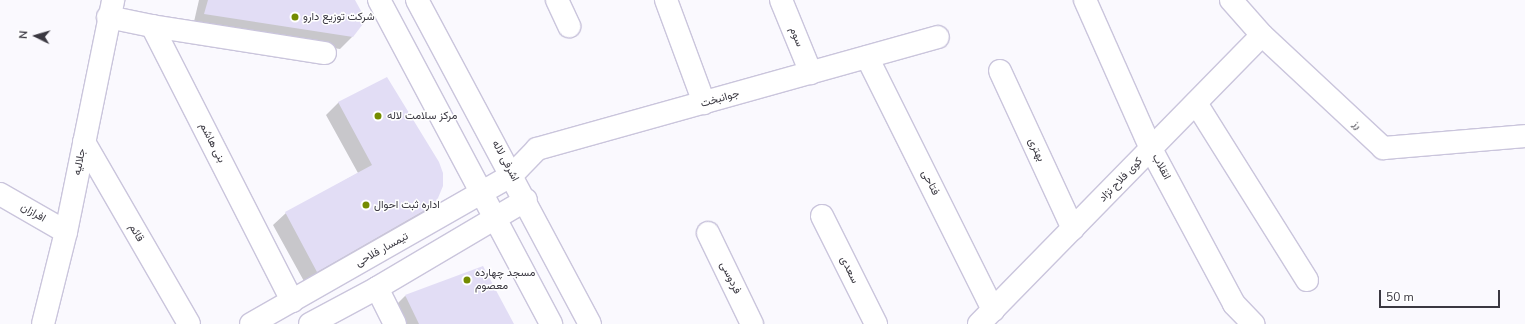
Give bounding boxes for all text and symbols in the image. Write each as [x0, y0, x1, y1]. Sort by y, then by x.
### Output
place label: شرکت توزیع دارو [303, 10, 375, 24]
marker: شرکت توزیع دارو [290, 12, 300, 22]
north arrow [16, 16, 56, 56]
street label: سوم [786, 25, 806, 49]
text: N [16, 30, 31, 40]
street label: جوانبخت [699, 87, 741, 111]
place label: مرکز سلامت لاله [387, 109, 457, 123]
marker: مرکز سلامت لاله [372, 110, 384, 122]
street label: رز [1350, 118, 1364, 132]
street label: بنی هاشم [196, 121, 228, 165]
street label: بهتری [1025, 136, 1047, 164]
street label: اشرفی لاله [489, 138, 521, 184]
street label: جلالیه [71, 148, 89, 176]
street label: انقلاب [1149, 152, 1173, 182]
street label: کوی فلاح نژاد [1096, 155, 1146, 205]
street label: فتاحی [918, 168, 942, 198]
place label: اداره ثبت احوال [374, 198, 440, 212]
marker: اداره ثبت احوال [361, 200, 371, 210]
street label: افرازان [18, 201, 48, 225]
street label: قائم [126, 222, 146, 244]
street label: تیمسار فلاحی [353, 230, 411, 270]
street label: سعدی [837, 254, 861, 286]
street label: فردوسی [717, 260, 743, 296]
place label: مسجد چهارده معصوم [475, 267, 535, 293]
marker: مسجد چهارده معصوم [462, 275, 472, 285]
scale bar [1381, 282, 1502, 308]
text: 50 m [1386, 289, 1414, 305]

